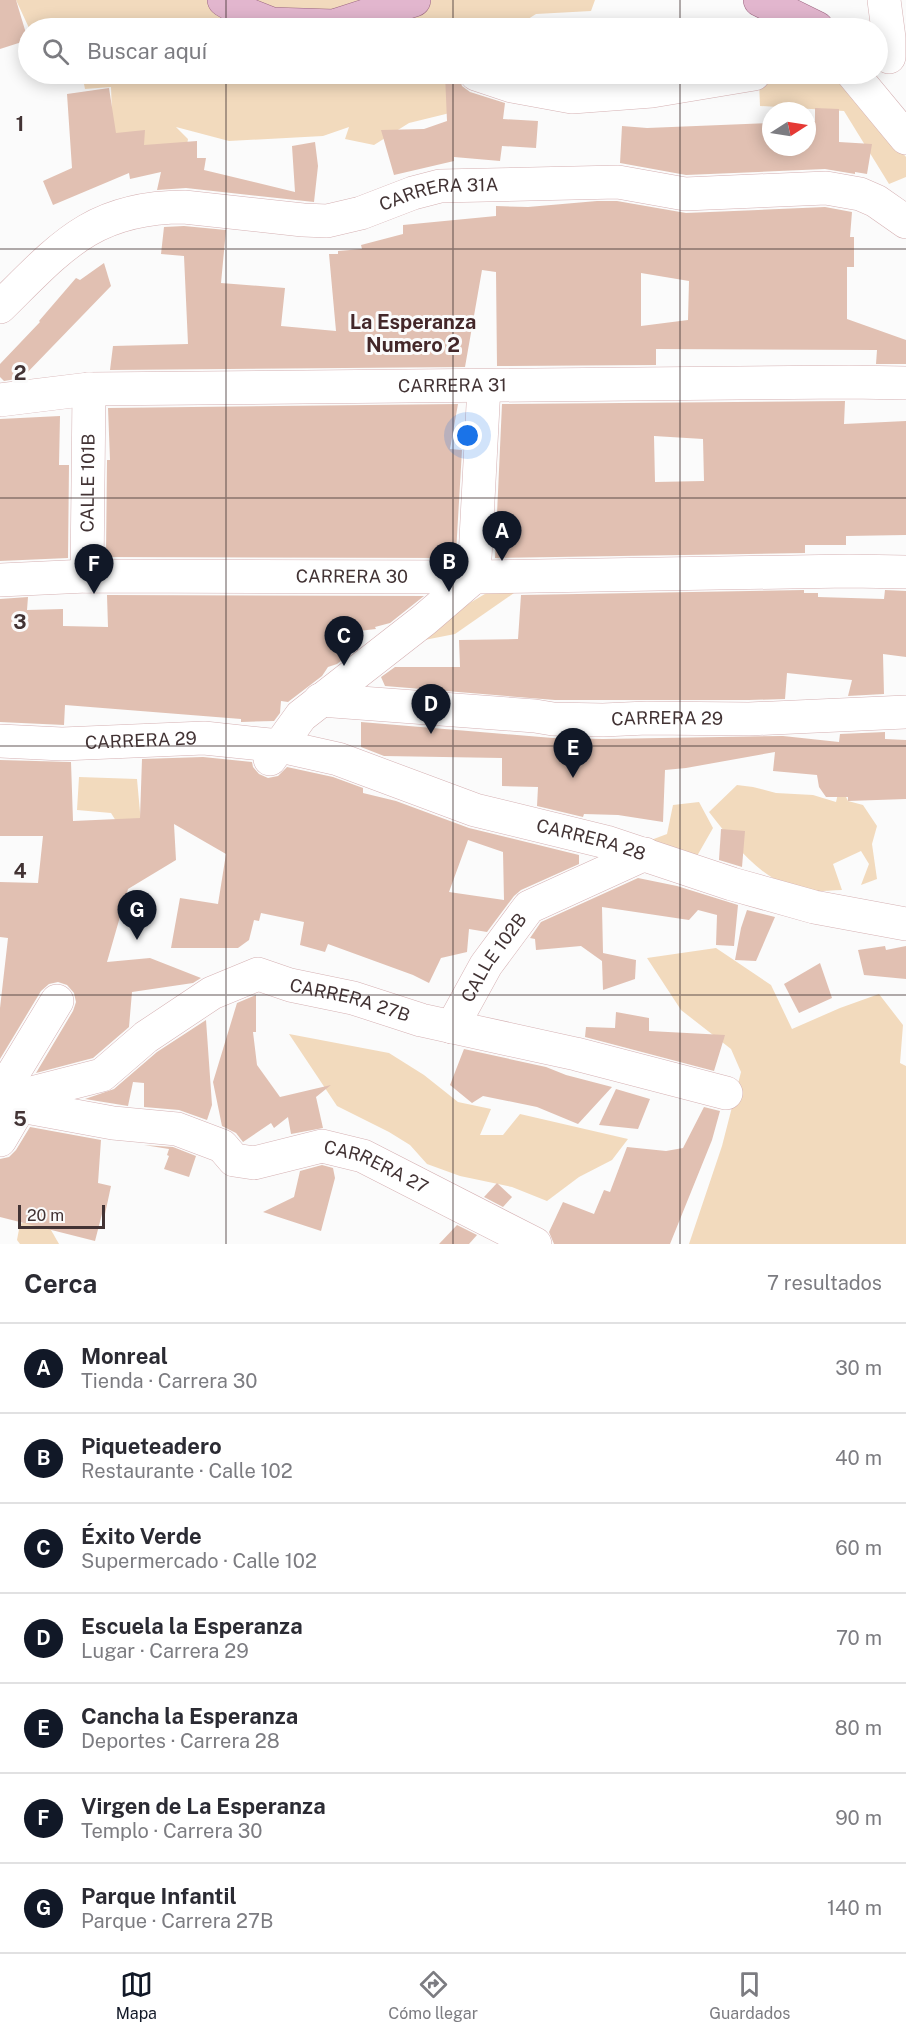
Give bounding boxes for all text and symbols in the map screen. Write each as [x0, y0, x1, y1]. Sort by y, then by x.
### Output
search box [18, 18, 888, 84]
icon: search [39, 35, 72, 68]
text: Buscar aquí [87, 38, 207, 64]
north arrow [762, 102, 816, 156]
text: 1 [16, 112, 24, 136]
street label: CARRERA 31A [376, 174, 499, 215]
district label: La Esperanza Numero 2 [350, 310, 476, 357]
text: 2 [14, 361, 26, 385]
street label: CARRERA 31 [398, 374, 507, 396]
your location [453, 421, 482, 450]
street label: CALLE 101B [76, 433, 99, 533]
pin: A [482, 512, 522, 561]
pin: B [430, 542, 468, 592]
pin: F [74, 544, 113, 594]
street label: CARRERA 30 [296, 566, 408, 587]
text: 3 [13, 610, 27, 634]
pin: C [324, 616, 364, 666]
pin: D [412, 684, 450, 734]
street label: CARRERA 29 [611, 707, 723, 730]
street label: CARRERA 29 [84, 727, 197, 753]
pin: E [554, 728, 592, 778]
street label: CARRERA 28 [534, 814, 648, 864]
text: 4 [13, 859, 27, 883]
pin: G [118, 890, 156, 940]
street label: CALLE 102B [457, 909, 531, 1006]
street label: CARRERA 27B [288, 974, 413, 1026]
text: 5 [13, 1107, 27, 1131]
street label: CARRERA 27 [322, 1136, 432, 1198]
scale bar [18, 1202, 105, 1230]
text: 20 m [27, 1206, 64, 1225]
text: Cerca [24, 1268, 97, 1299]
text: 7 resultados [767, 1271, 882, 1295]
text: Monreal [81, 1343, 168, 1369]
text: A [36, 1356, 51, 1380]
text: 30 m [835, 1356, 882, 1380]
text: Tienda · Carrera 30 [81, 1369, 257, 1393]
text: Piqueteadero [81, 1433, 222, 1459]
text: B [37, 1446, 50, 1470]
text: 40 m [835, 1446, 882, 1470]
text: Restaurante · Calle 102 [81, 1459, 293, 1483]
text: Éxito Verde [81, 1523, 202, 1549]
text: C [36, 1536, 51, 1560]
text: 60 m [835, 1536, 882, 1560]
text: Supermercado · Calle 102 [81, 1549, 317, 1573]
text: Escuela la Esperanza [81, 1613, 303, 1639]
text: D [36, 1626, 51, 1650]
text: 70 m [836, 1626, 882, 1650]
text: Lugar · Carrera 29 [81, 1639, 249, 1663]
text: Cancha la Esperanza [81, 1703, 298, 1729]
text: E [37, 1716, 50, 1740]
text: 80 m [835, 1716, 882, 1740]
text: Deportes · Carrera 28 [81, 1729, 280, 1753]
text: Virgen de La Esperanza [81, 1793, 326, 1819]
text: F [37, 1806, 50, 1830]
text: 90 m [835, 1806, 882, 1830]
text: Templo · Carrera 30 [81, 1819, 263, 1843]
text: Parque Infantil [81, 1883, 237, 1909]
text: G [36, 1896, 51, 1920]
text: 140 m [827, 1896, 882, 1920]
text: Parque · Carrera 27B [81, 1909, 273, 1933]
tab: Mapa [116, 1968, 157, 2023]
tab: Cómo llegar [388, 1968, 478, 2023]
tab: Guardados [709, 1968, 790, 2023]

